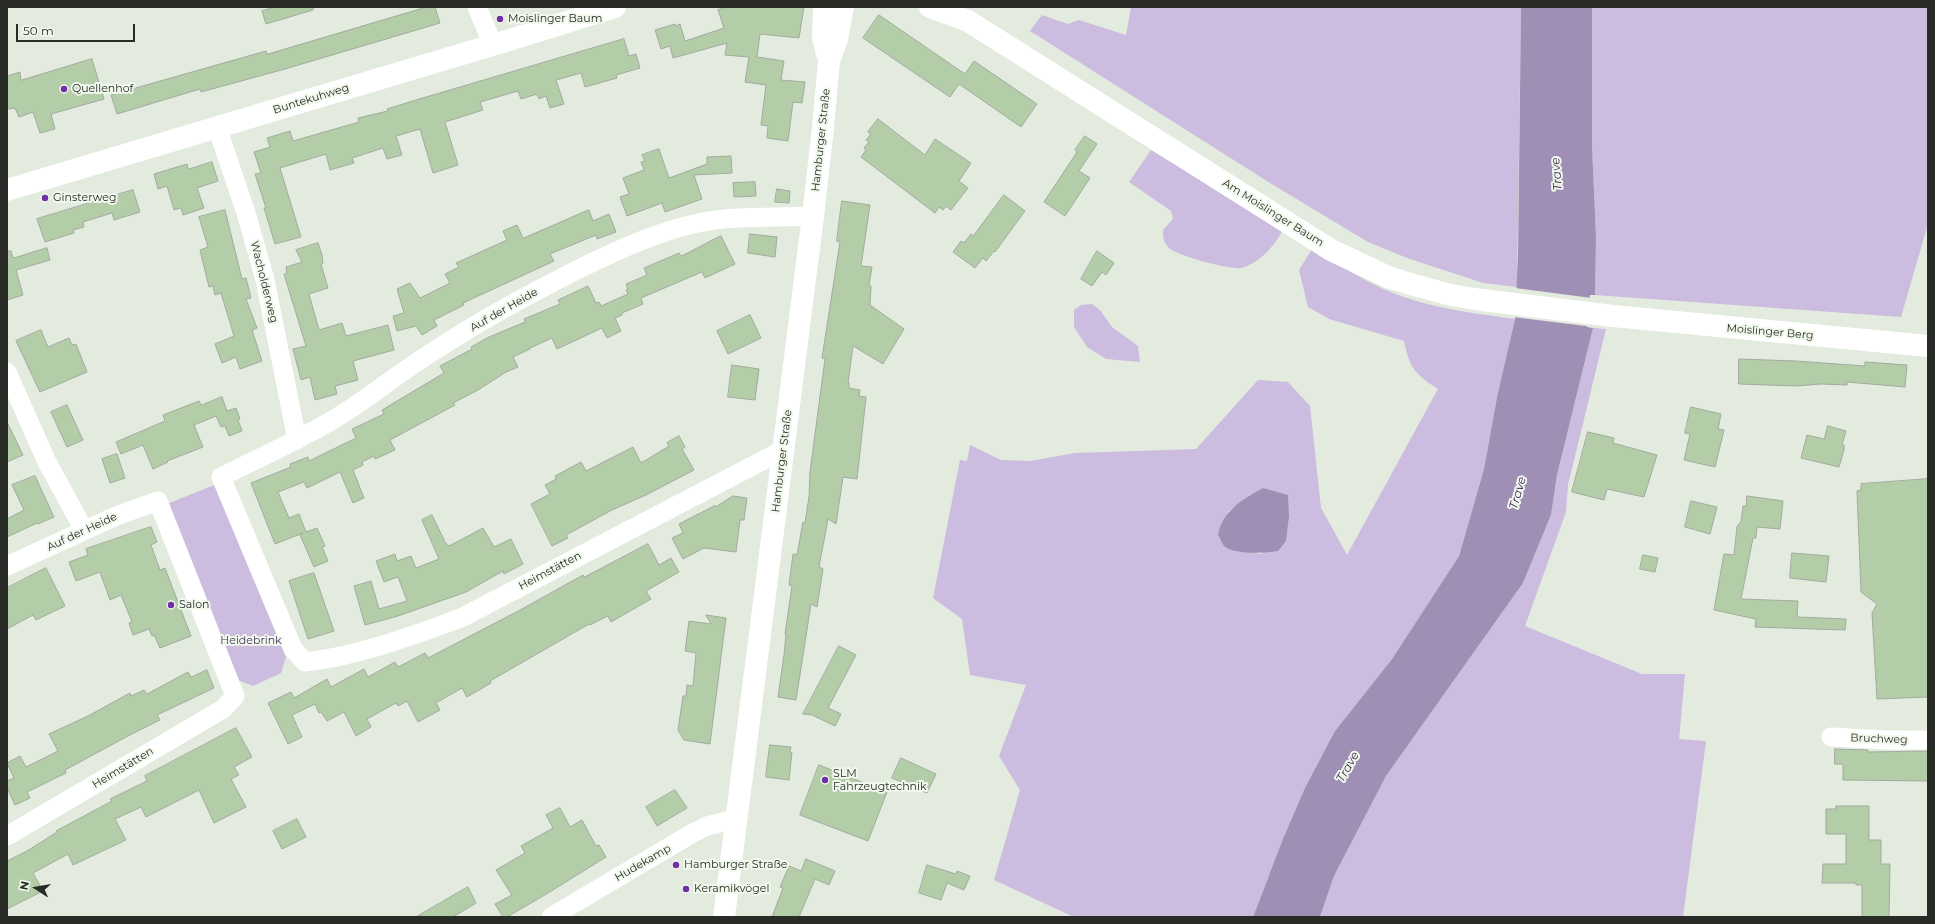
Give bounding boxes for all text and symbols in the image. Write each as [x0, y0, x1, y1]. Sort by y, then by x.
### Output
place label: Moislinger Baum [508, 12, 602, 26]
marker: Moislinger Baum [495, 14, 505, 24]
scale bar [18, 16, 137, 42]
text: 50 m [23, 23, 54, 38]
street label: Buntekuhweg [271, 81, 351, 117]
place label: Quellenhof [72, 82, 133, 96]
marker: Quellenhof [59, 84, 69, 94]
street label: Hamburger Straße [809, 88, 833, 192]
water label: Trave [1549, 157, 1565, 191]
street label: Am Moislinger Baum [1220, 176, 1326, 250]
place label: Ginsterweg [53, 191, 116, 205]
marker: Ginsterweg [40, 193, 50, 203]
street label: Wacholderweg [247, 240, 281, 324]
street label: Auf der Heide [468, 285, 540, 335]
street label: Moislinger Berg [1726, 322, 1814, 342]
street label: Hamburger Straße [769, 409, 795, 513]
water label: Trave [1507, 475, 1529, 511]
street label: Auf der Heide [45, 510, 119, 554]
street label: Heimstätten [516, 549, 584, 593]
place label: Salon [179, 598, 210, 612]
marker: Salon [166, 600, 176, 610]
park label: Heidebrink [220, 634, 282, 648]
street label: Bruchweg [1850, 731, 1908, 747]
street label: Heimstätten [90, 745, 156, 791]
water label: Trave [1333, 749, 1363, 785]
place label: SLM Fahrzeugtechnik [833, 767, 927, 793]
marker: SLM Fahrzeugtechnik [820, 775, 830, 785]
street label: Hudekamp [613, 842, 673, 884]
place label: Hamburger Straße [684, 858, 787, 872]
marker: Hamburger Straße [671, 860, 681, 870]
north arrow [16, 868, 56, 908]
text: N [16, 880, 32, 891]
place label: Keramikvögel [694, 882, 769, 896]
marker: Keramikvögel [681, 884, 691, 894]

